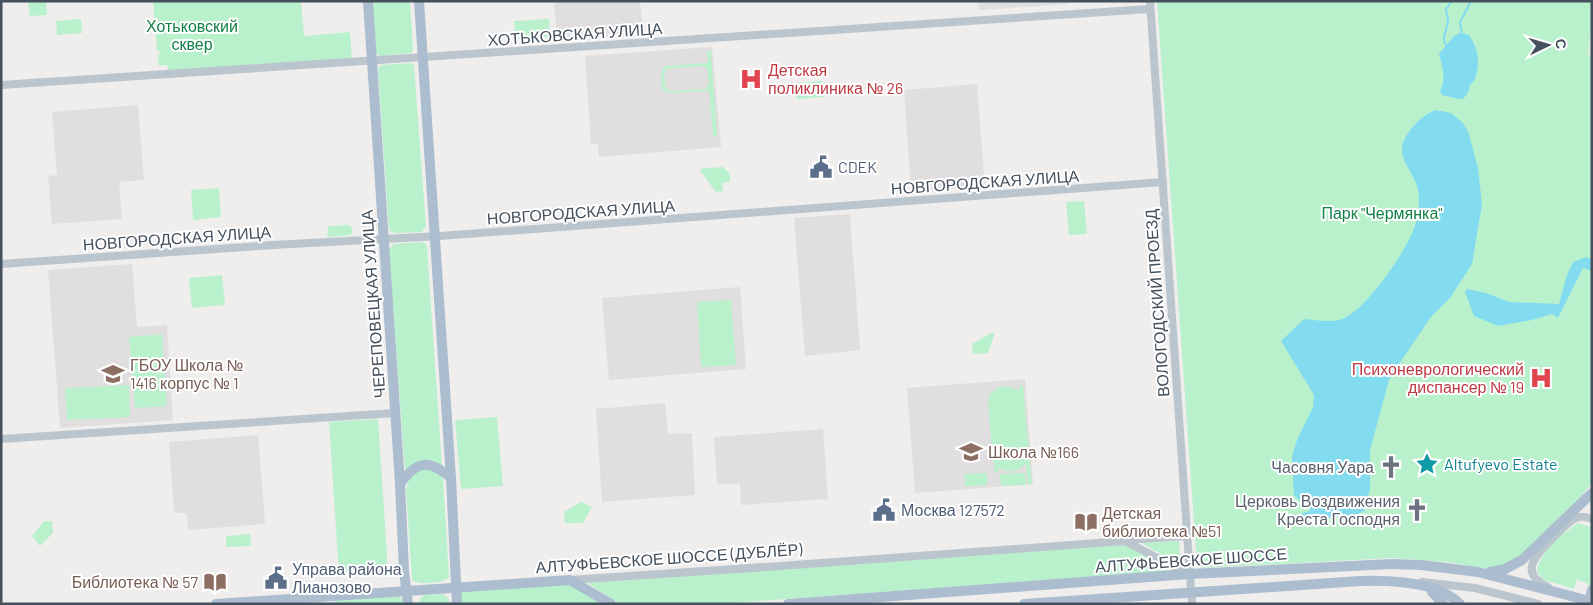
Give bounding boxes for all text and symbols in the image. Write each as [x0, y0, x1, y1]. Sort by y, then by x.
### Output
park label: Хотьковский сквер [146, 16, 238, 53]
street label: ХОТЬКОВСКАЯ УЛИЦА [487, 18, 663, 49]
north arrow [1523, 20, 1573, 70]
text: С [1553, 38, 1570, 50]
place label: Детская поликлиника № 26 [768, 60, 903, 97]
hospital icon: Детская поликлиника № 26 [738, 66, 764, 92]
public building icon: CDEK [808, 154, 834, 180]
place label: CDEK [838, 157, 877, 176]
street label: НОВГОРОДСКАЯ УЛИЦА [890, 165, 1080, 198]
street label: НОВГОРОДСКАЯ УЛИЦА [486, 195, 676, 228]
park label: Парк "Чермянка" [1321, 203, 1443, 222]
street label: ВОЛОГОДСКИЙ ПРОЕЗД [1140, 208, 1173, 398]
street label: ЧЕРЕПОВЕЦКАЯ УЛИЦА [356, 209, 389, 399]
street label: НОВГОРОДСКАЯ УЛИЦА [82, 221, 272, 254]
place label: ГБОУ Школа № 1416 корпус № 1 [130, 355, 243, 392]
place label: Психоневрологический диспансер № 19 [1352, 359, 1524, 396]
school or university icon: ГБОУ Школа № 1416 корпус № 1 [100, 361, 126, 387]
hospital icon: Психоневрологический диспансер № 19 [1528, 365, 1554, 391]
school or university icon: Школа №166 [958, 439, 984, 465]
place label: Школа №166 [988, 442, 1079, 461]
place icon: Altufyevo Estate [1414, 451, 1440, 477]
church icon: Часовня Уара [1378, 454, 1404, 480]
place label: Altufyevo Estate [1444, 454, 1558, 473]
place label: Часовня Уара [1271, 457, 1374, 476]
place label: Церковь Воздвижения Креста Господня [1235, 491, 1400, 528]
public building icon: Москва 127572 [871, 497, 897, 523]
church icon: Церковь Воздвижения Креста Господня [1404, 497, 1430, 523]
place label: Москва 127572 [901, 500, 1005, 519]
place label: Детская библиотека №51 [1102, 503, 1221, 540]
library icon: Детская библиотека №51 [1073, 509, 1099, 535]
street label: АЛТУФЬЕВСКОЕ ШОССЕ (ДУБЛЁР) [535, 539, 804, 576]
street label: АЛТУФЬЕВСКОЕ ШОССЕ [1094, 543, 1288, 576]
place label: Управа района Лианозово [292, 559, 402, 596]
public building icon: Управа района Лианозово [263, 565, 289, 591]
library icon: Библиотека № 57 [202, 569, 228, 595]
place label: Библиотека № 57 [72, 572, 198, 591]

